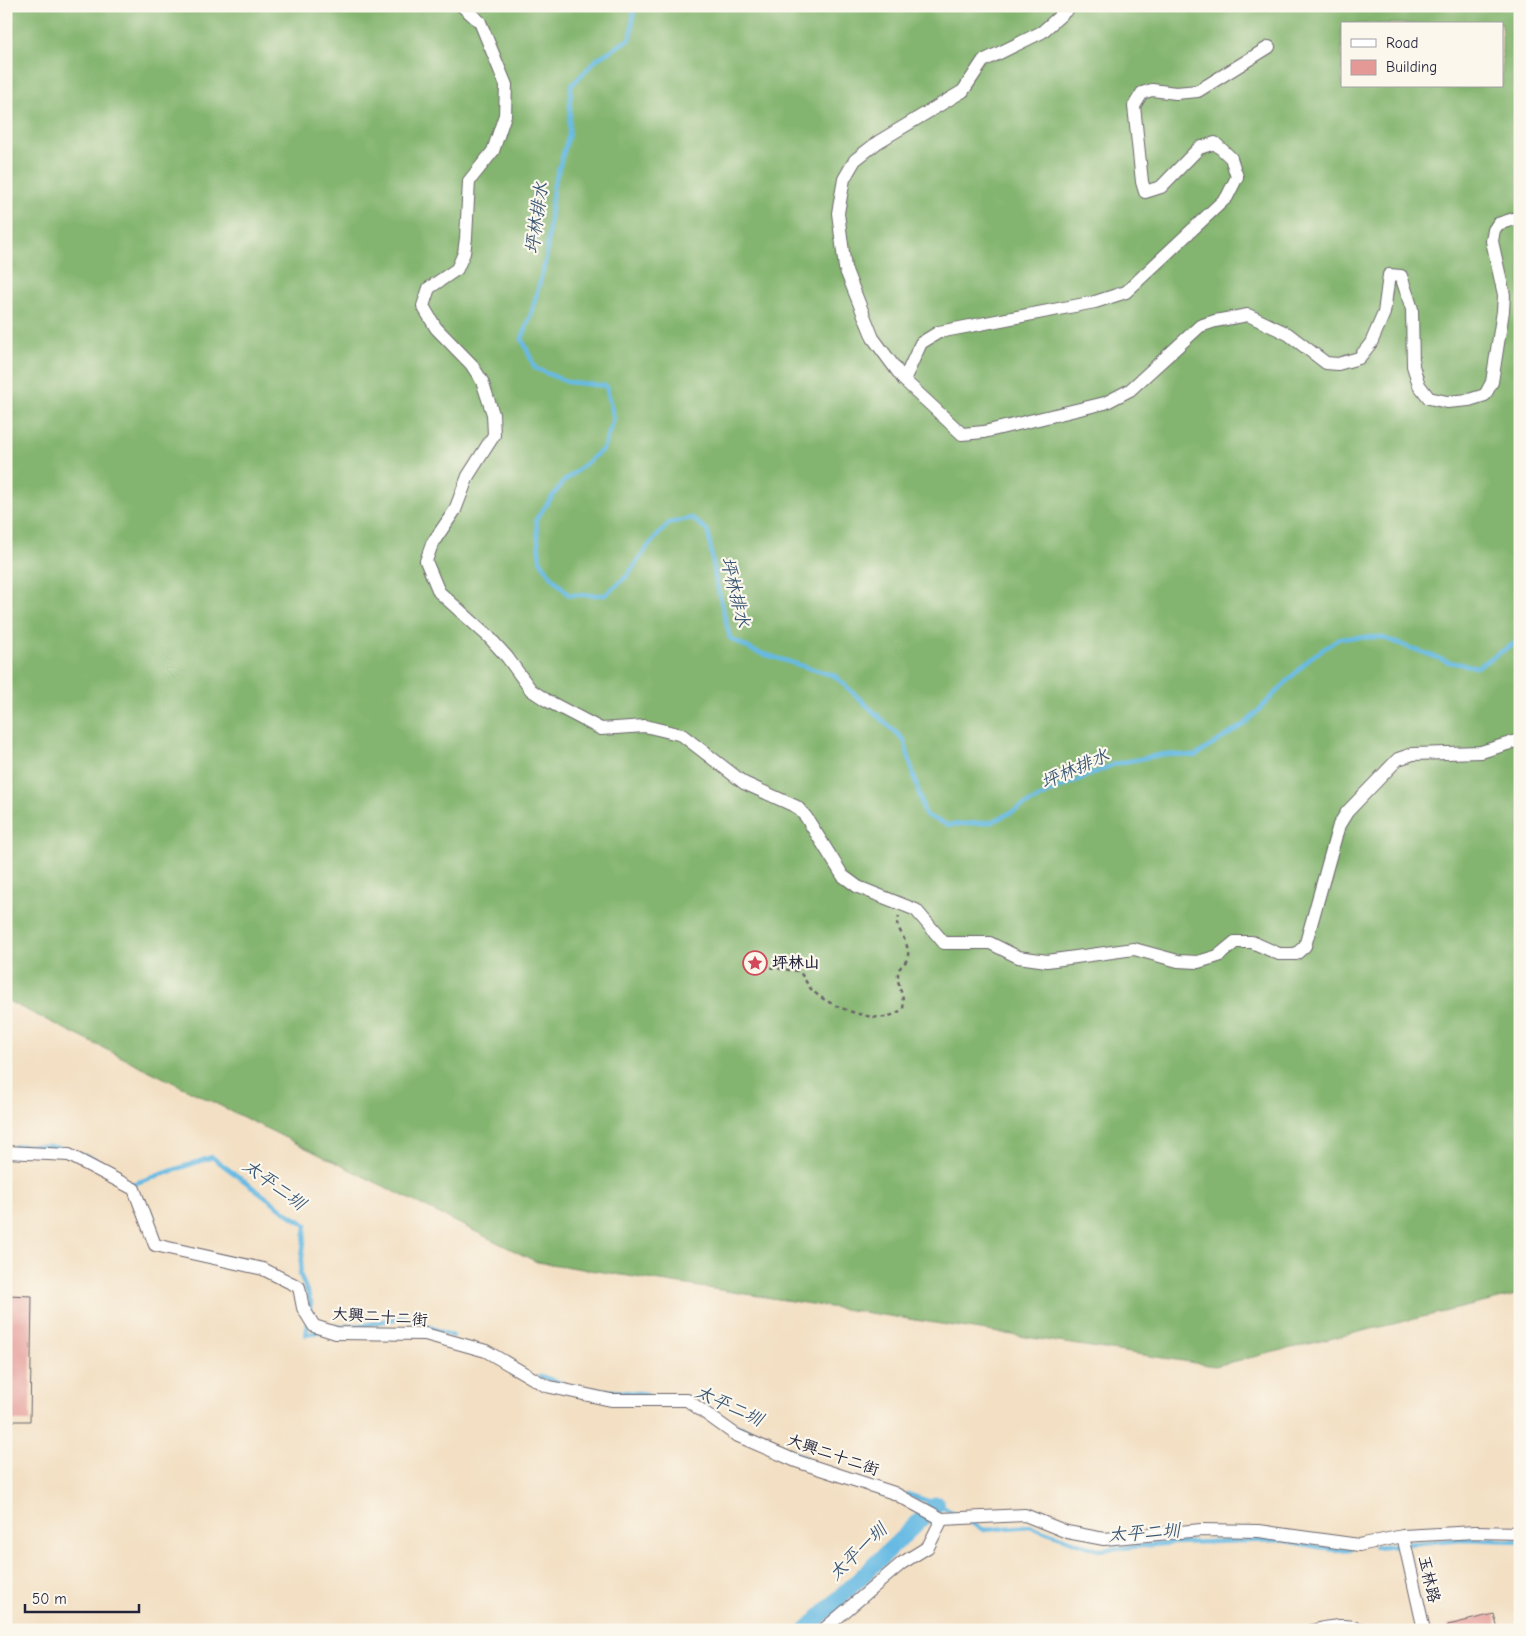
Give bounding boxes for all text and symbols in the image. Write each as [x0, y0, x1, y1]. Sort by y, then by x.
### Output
legend [1341, 22, 1504, 88]
text: Road [1386, 34, 1418, 52]
text: Building [1386, 58, 1437, 76]
water label: 坪林排水 [522, 180, 553, 255]
water label: 坪林排水 [716, 555, 754, 630]
water label: 坪林排水 [1038, 744, 1113, 793]
place icon: 坪林山 [742, 950, 768, 976]
place label: 坪林山 [772, 954, 820, 972]
water label: 太平二圳 [239, 1155, 311, 1216]
street label: 大興二十二街 [331, 1305, 429, 1329]
water label: 太平二圳 [692, 1381, 768, 1432]
street label: 大興二十二街 [785, 1431, 881, 1479]
water label: 太平一圳 [825, 1518, 893, 1585]
water label: 太平二圳 [1107, 1520, 1183, 1546]
street label: 玉林路 [1415, 1554, 1443, 1604]
scale bar [25, 1581, 139, 1613]
text: 50 m [32, 1590, 67, 1608]

